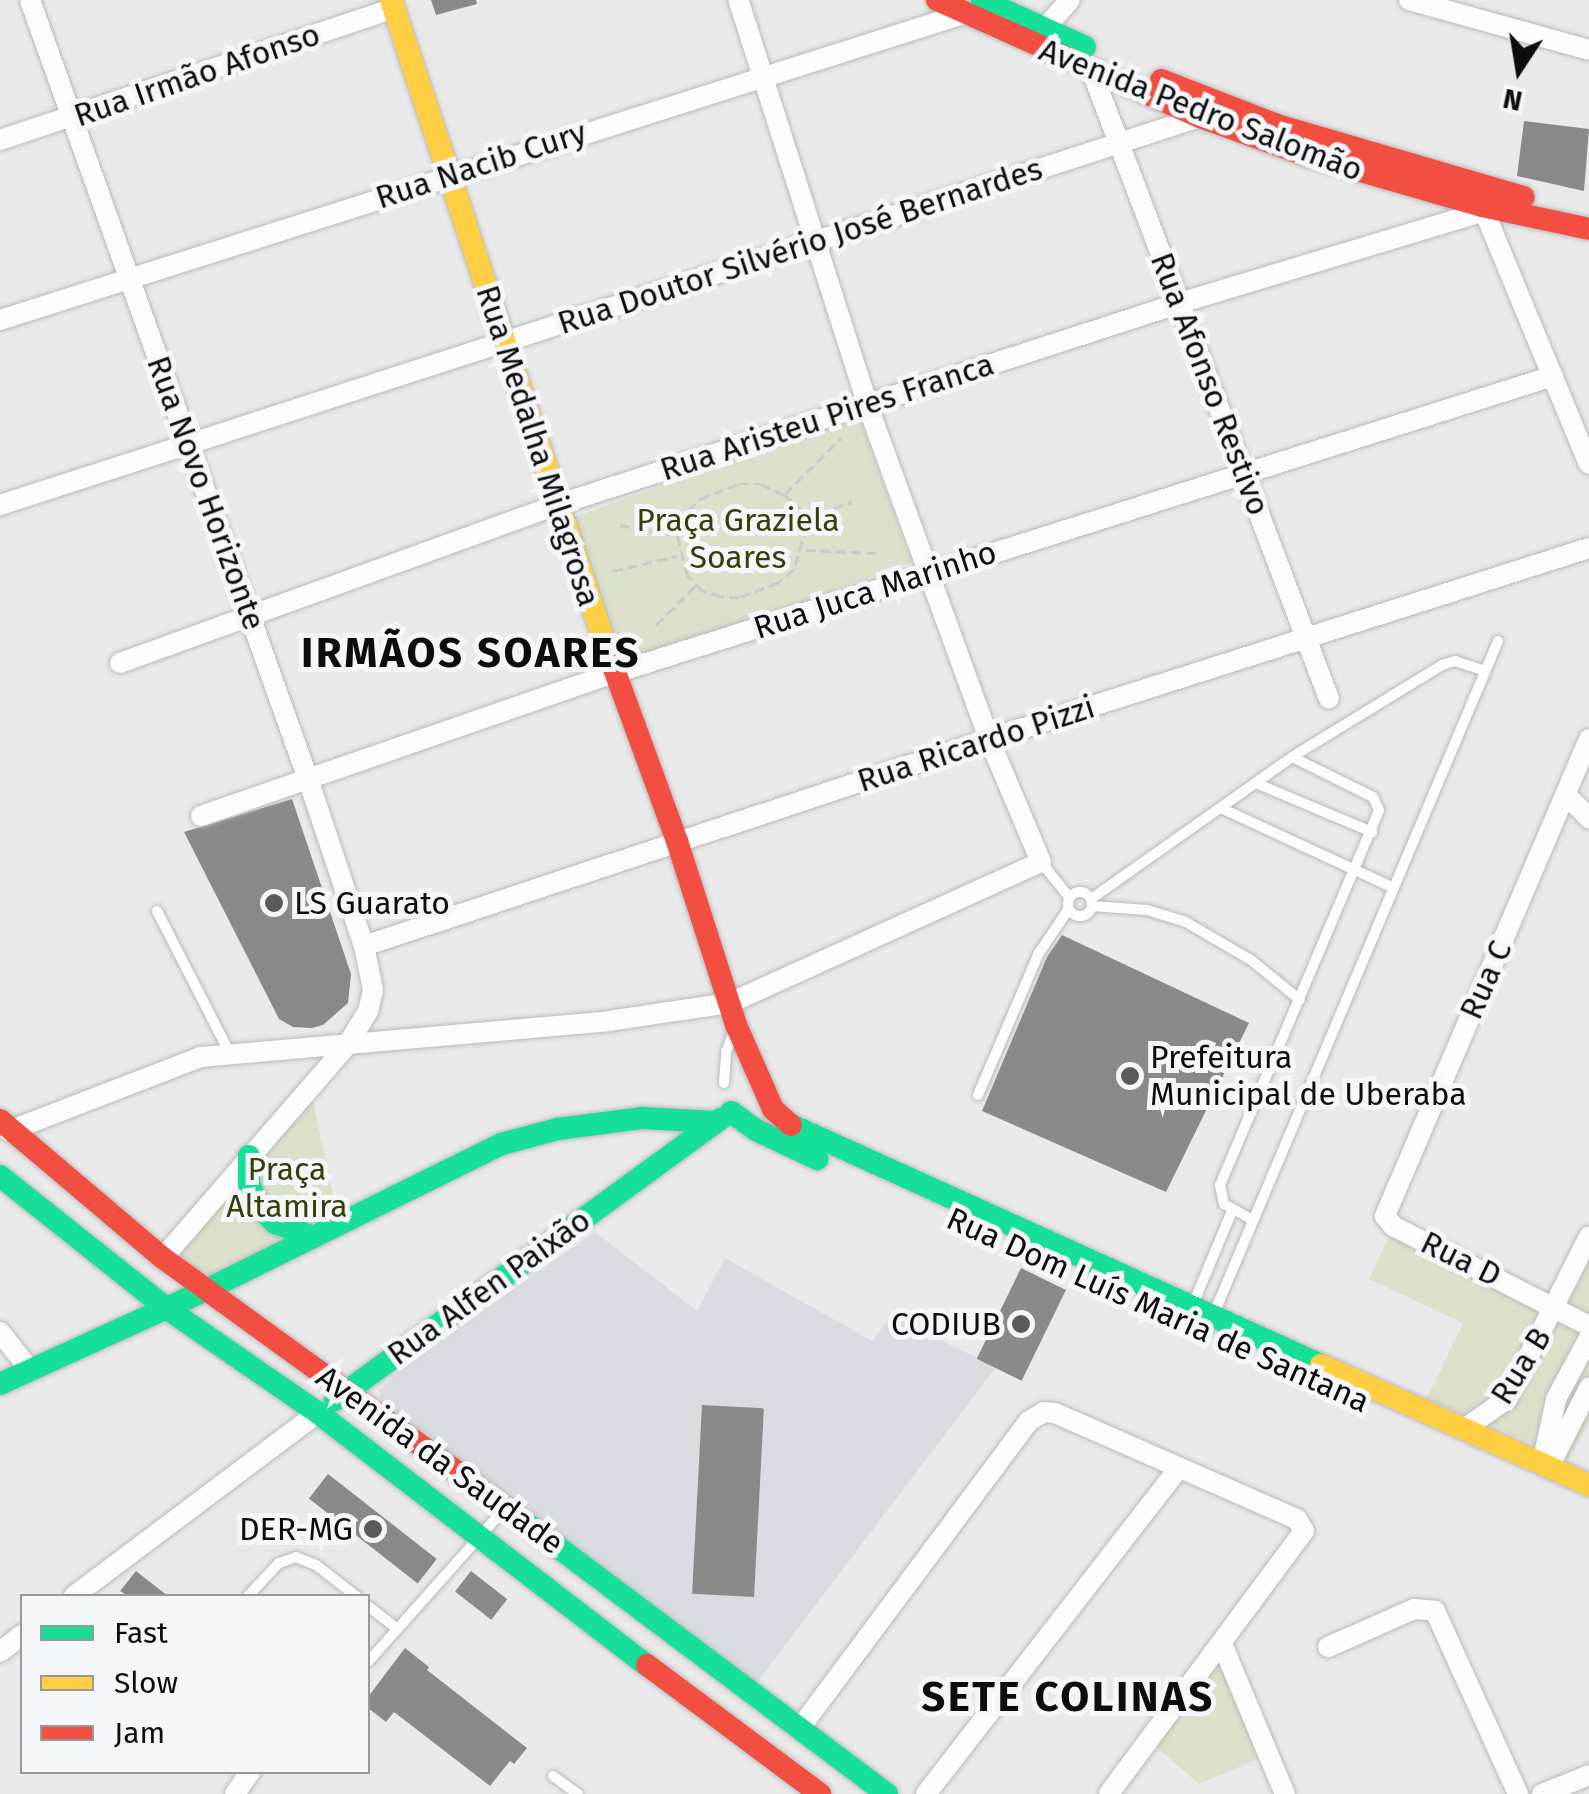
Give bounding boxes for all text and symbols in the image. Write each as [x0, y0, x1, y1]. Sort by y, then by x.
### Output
street label: Rua Irmão Afonso [69, 15, 325, 135]
north arrow [1469, 20, 1569, 120]
street label: Avenida Pedro Salomão [1034, 31, 1368, 189]
text: N [1500, 82, 1525, 118]
street label: Rua Nacib Cury [371, 113, 591, 217]
street label: Rua Doutor Silvério José Bernardes [553, 149, 1047, 343]
street label: Rua Afonso Restivo [1142, 247, 1278, 521]
street label: Rua Medalha Milagrosa [468, 281, 608, 611]
street label: Rua Aristeu Pires Franca [655, 345, 999, 489]
street label: Rua Novo Horizonte [139, 351, 273, 635]
park label: Praça Graziela Soares [636, 502, 840, 577]
street label: Rua Juca Marinho [749, 533, 1001, 647]
district label: IRMÃOS SOARES [301, 628, 641, 678]
street label: Rua Ricardo Pizzi [853, 688, 1099, 800]
place label: LS Guarato [294, 884, 450, 922]
marker: LS Guarato [263, 892, 285, 914]
street label: Rua C [1452, 935, 1520, 1025]
place label: Prefeitura Municipal de Uberaba [1150, 1039, 1467, 1114]
marker: Prefeitura Municipal de Uberaba [1119, 1065, 1141, 1087]
park label: Praça Altamira [226, 1151, 348, 1226]
street label: Rua Dom Luís Maria de Santana [941, 1199, 1375, 1421]
street label: Rua Alfen Paixão [380, 1201, 598, 1373]
street label: Rua D [1415, 1223, 1507, 1295]
place label: CODIUB [891, 1305, 1001, 1343]
marker: CODIUB [1010, 1313, 1032, 1335]
street label: Rua B [1483, 1320, 1559, 1412]
street label: Avenida da Saudade [309, 1358, 571, 1562]
place label: DER-MG [239, 1510, 353, 1548]
marker: DER-MG [362, 1518, 384, 1540]
legend [20, 1594, 370, 1774]
text: Fast [114, 1615, 168, 1651]
text: Slow [114, 1665, 178, 1701]
district label: SETE COLINAS [921, 1672, 1215, 1722]
text: Jam [114, 1715, 165, 1751]

